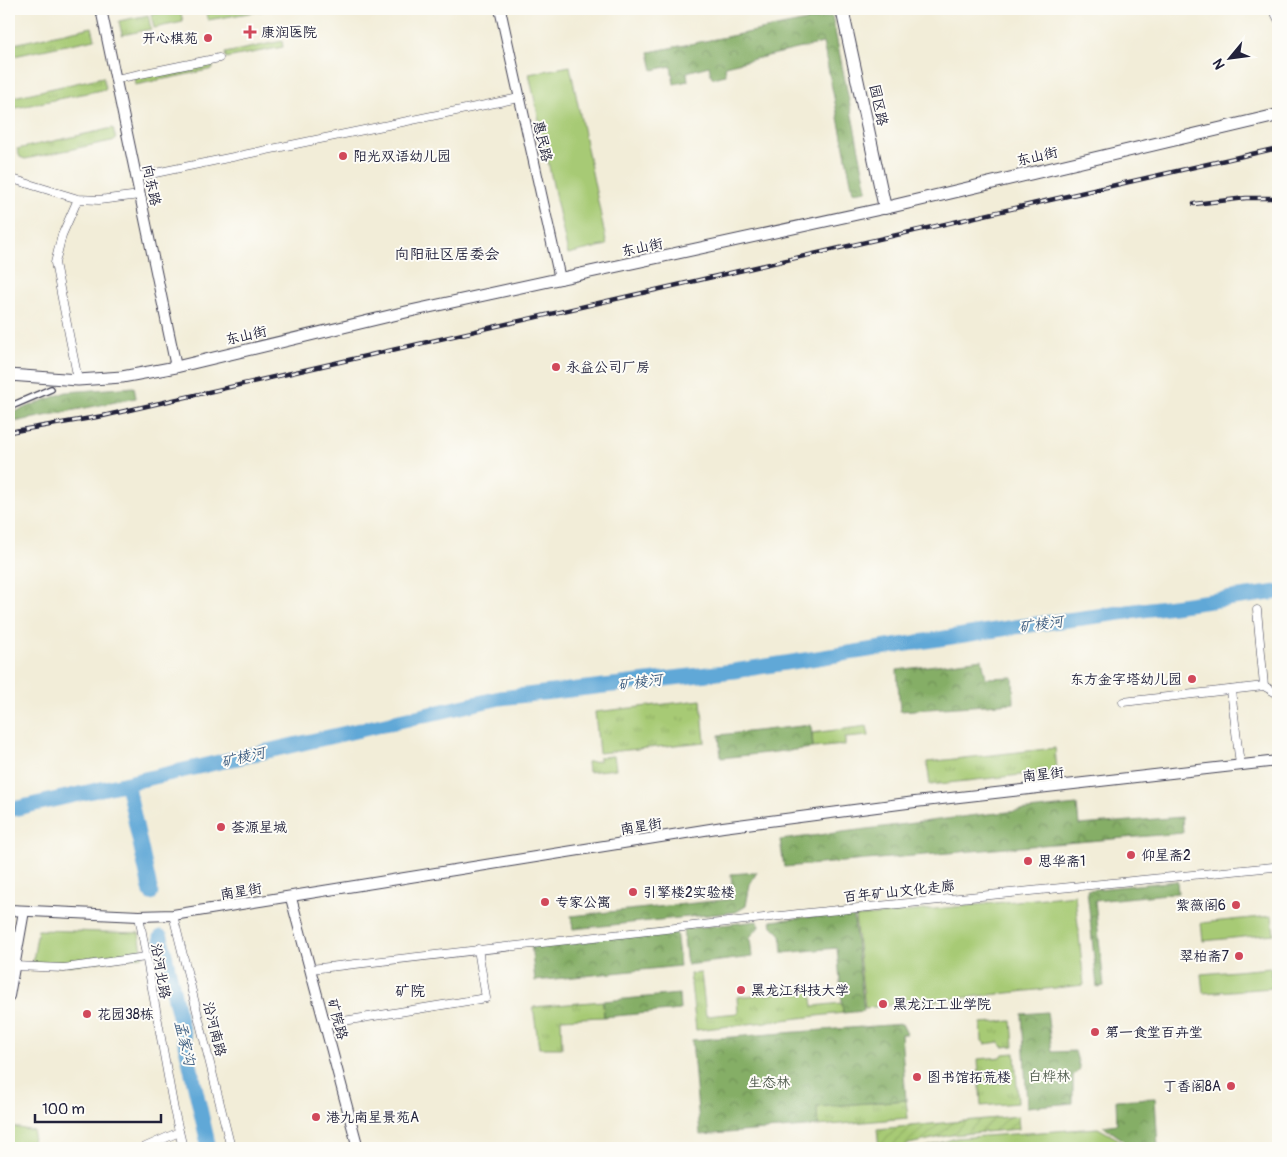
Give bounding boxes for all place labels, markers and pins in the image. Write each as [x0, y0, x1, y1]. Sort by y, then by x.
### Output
place label: 康润医院 [261, 24, 317, 41]
marker: 康润医院 [243, 25, 257, 39]
place label: 开心棋苑 [142, 30, 198, 47]
marker: 开心棋苑 [202, 32, 214, 44]
place label: 阳光双语幼儿园 [353, 148, 451, 165]
marker: 阳光双语幼儿园 [337, 150, 349, 162]
place label: 永益公司厂房 [566, 359, 650, 376]
marker: 永益公司厂房 [550, 361, 562, 373]
place label: 东方金字塔幼儿园 [1070, 671, 1182, 688]
marker: 东方金字塔幼儿园 [1186, 673, 1198, 685]
place label: 荟源星城 [231, 819, 287, 836]
marker: 荟源星城 [215, 821, 227, 833]
place label: 仰星斋2 [1141, 847, 1191, 864]
marker: 仰星斋2 [1125, 849, 1137, 861]
place label: 思华斋1 [1038, 853, 1085, 870]
marker: 思华斋1 [1022, 855, 1034, 867]
place label: 引擎楼2实验楼 [643, 884, 735, 901]
marker: 引擎楼2实验楼 [627, 886, 639, 898]
place label: 专家公寓 [555, 894, 611, 911]
marker: 专家公寓 [539, 896, 551, 908]
place label: 紫薇阁6 [1176, 897, 1226, 914]
marker: 紫薇阁6 [1230, 899, 1242, 911]
place label: 翠柏斋7 [1180, 948, 1230, 965]
marker: 翠柏斋7 [1233, 950, 1245, 962]
place label: 黑龙江科技大学 [751, 982, 849, 999]
marker: 黑龙江科技大学 [735, 984, 747, 996]
place label: 黑龙江工业学院 [893, 996, 991, 1013]
marker: 黑龙江工业学院 [877, 998, 889, 1010]
place label: 花园38栋 [97, 1006, 154, 1023]
marker: 花园38栋 [81, 1008, 93, 1020]
place label: 第一食堂百卉堂 [1105, 1024, 1203, 1041]
marker: 第一食堂百卉堂 [1089, 1026, 1101, 1038]
place label: 图书馆拓荒楼 [927, 1069, 1011, 1086]
marker: 图书馆拓荒楼 [911, 1071, 923, 1083]
place label: 丁香阁8A [1163, 1078, 1221, 1095]
marker: 丁香阁8A [1225, 1080, 1237, 1092]
place label: 港九南星景苑A [326, 1109, 419, 1126]
marker: 港九南星景苑A [310, 1111, 322, 1123]

